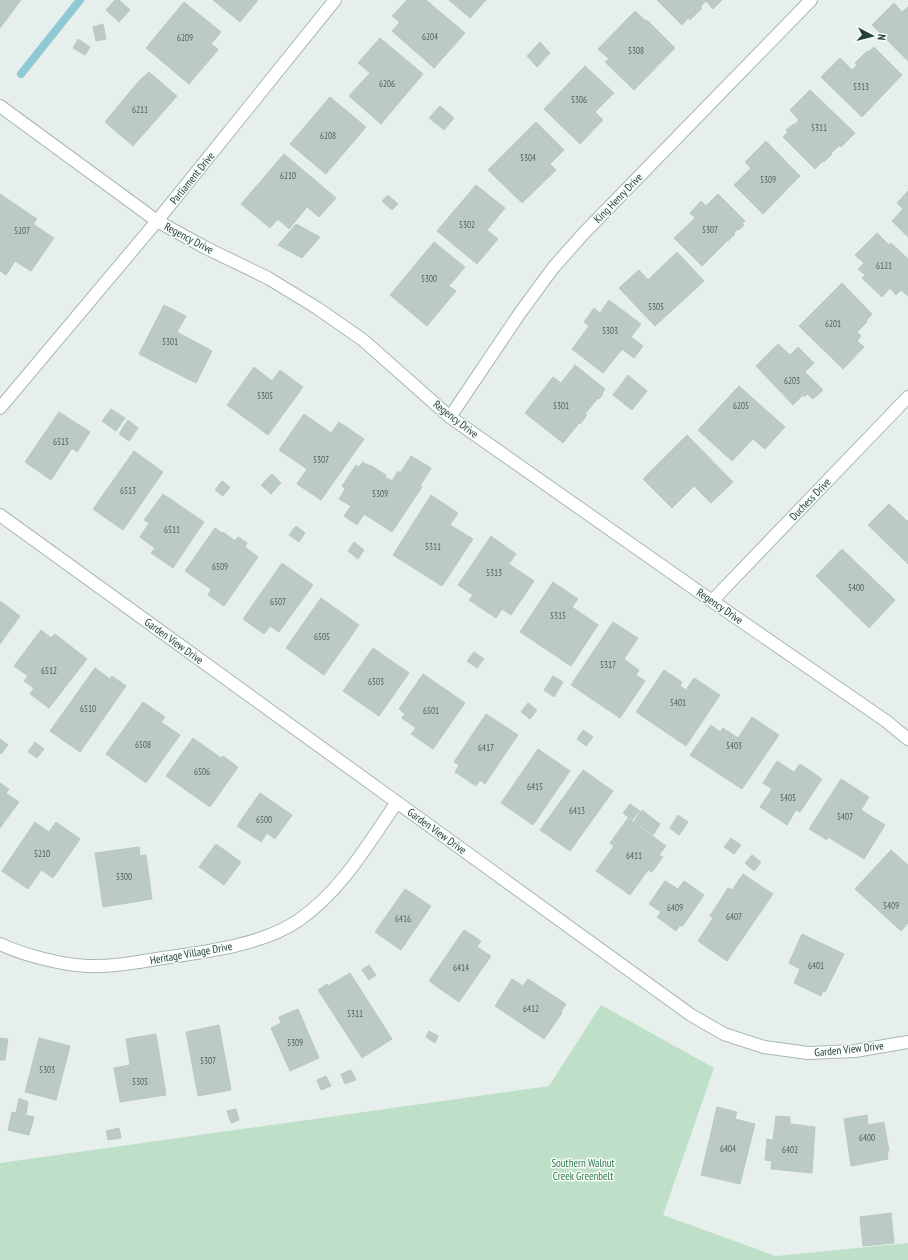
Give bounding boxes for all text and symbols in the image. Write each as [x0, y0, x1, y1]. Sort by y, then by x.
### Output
north arrow [852, 16, 892, 56]
house number: 6204 [422, 31, 438, 42]
house number: 6209 [177, 32, 193, 43]
text: N [875, 33, 889, 41]
house number: 5308 [628, 45, 644, 56]
house number: 6206 [379, 78, 395, 89]
house number: 5313 [853, 81, 869, 92]
house number: 5306 [571, 94, 587, 105]
house number: 6211 [132, 104, 148, 115]
house number: 5311 [811, 122, 827, 133]
house number: 6208 [320, 130, 336, 141]
street label: Parliament Drive [167, 149, 218, 207]
house number: 5304 [520, 152, 536, 163]
house number: 6210 [280, 170, 296, 181]
street label: King Henry Drive [591, 170, 646, 226]
house number: 5309 [760, 174, 776, 185]
street label: Regency Drive [162, 219, 216, 257]
house number: 5302 [459, 219, 475, 230]
house number: 5307 [702, 224, 718, 235]
house number: 5207 [14, 225, 30, 236]
house number: 6121 [876, 260, 892, 271]
house number: 5300 [421, 273, 437, 284]
house number: 5305 [648, 301, 664, 312]
house number: 6201 [825, 318, 841, 329]
house number: 5303 [602, 325, 618, 336]
house number: 5301 [162, 336, 178, 347]
house number: 6203 [784, 375, 800, 386]
house number: 5305 [257, 390, 273, 401]
street label: Regency Drive [431, 397, 482, 441]
house number: 5301 [553, 400, 569, 411]
house number: 6205 [733, 400, 749, 411]
house number: 6515 [53, 436, 69, 447]
house number: 5307 [313, 454, 329, 465]
street label: Duchess Drive [786, 475, 834, 523]
house number: 6513 [120, 485, 136, 496]
house number: 5309 [372, 488, 388, 499]
house number: 6511 [164, 524, 180, 535]
house number: 5311 [425, 541, 441, 552]
house number: 6509 [212, 561, 228, 572]
house number: 5313 [486, 567, 502, 578]
house number: 5400 [848, 582, 864, 593]
street label: Regency Drive [694, 585, 746, 627]
house number: 6507 [270, 596, 286, 607]
house number: 5315 [550, 610, 566, 621]
street label: Garden View Drive [142, 615, 207, 667]
house number: 6505 [314, 631, 330, 642]
house number: 5317 [600, 659, 616, 670]
house number: 6512 [41, 665, 57, 676]
house number: 6503 [368, 676, 384, 687]
house number: 5401 [670, 697, 686, 708]
house number: 6510 [80, 703, 96, 714]
house number: 6501 [423, 705, 439, 716]
house number: 6508 [135, 739, 151, 750]
house number: 5403 [726, 740, 742, 751]
house number: 6417 [478, 742, 494, 753]
house number: 6506 [194, 766, 210, 777]
house number: 6415 [527, 781, 543, 792]
house number: 5405 [780, 792, 796, 803]
street label: Garden View Drive [405, 805, 470, 857]
house number: 6413 [569, 805, 585, 816]
house number: 5407 [837, 811, 853, 822]
house number: 6500 [256, 814, 272, 825]
house number: 5210 [34, 848, 50, 859]
house number: 6411 [626, 850, 642, 861]
house number: 5300 [116, 871, 132, 882]
house number: 5409 [883, 900, 899, 911]
house number: 6409 [667, 902, 683, 913]
house number: 6407 [726, 911, 742, 922]
house number: 6416 [395, 913, 411, 924]
street label: Heritage Village Drive [149, 939, 234, 967]
house number: 6401 [808, 960, 824, 971]
house number: 6414 [453, 962, 469, 973]
house number: 6412 [523, 1003, 539, 1014]
house number: 5311 [347, 1008, 363, 1019]
house number: 5309 [287, 1037, 303, 1048]
street label: Garden View Drive [814, 1038, 885, 1060]
house number: 5307 [200, 1055, 216, 1066]
house number: 5303 [39, 1064, 55, 1075]
house number: 5305 [132, 1076, 148, 1087]
house number: 6400 [859, 1132, 875, 1143]
house number: 6404 [720, 1143, 736, 1154]
house number: 6402 [782, 1144, 798, 1155]
park label: Southern Walnut Creek Greenbelt [551, 1156, 615, 1183]

